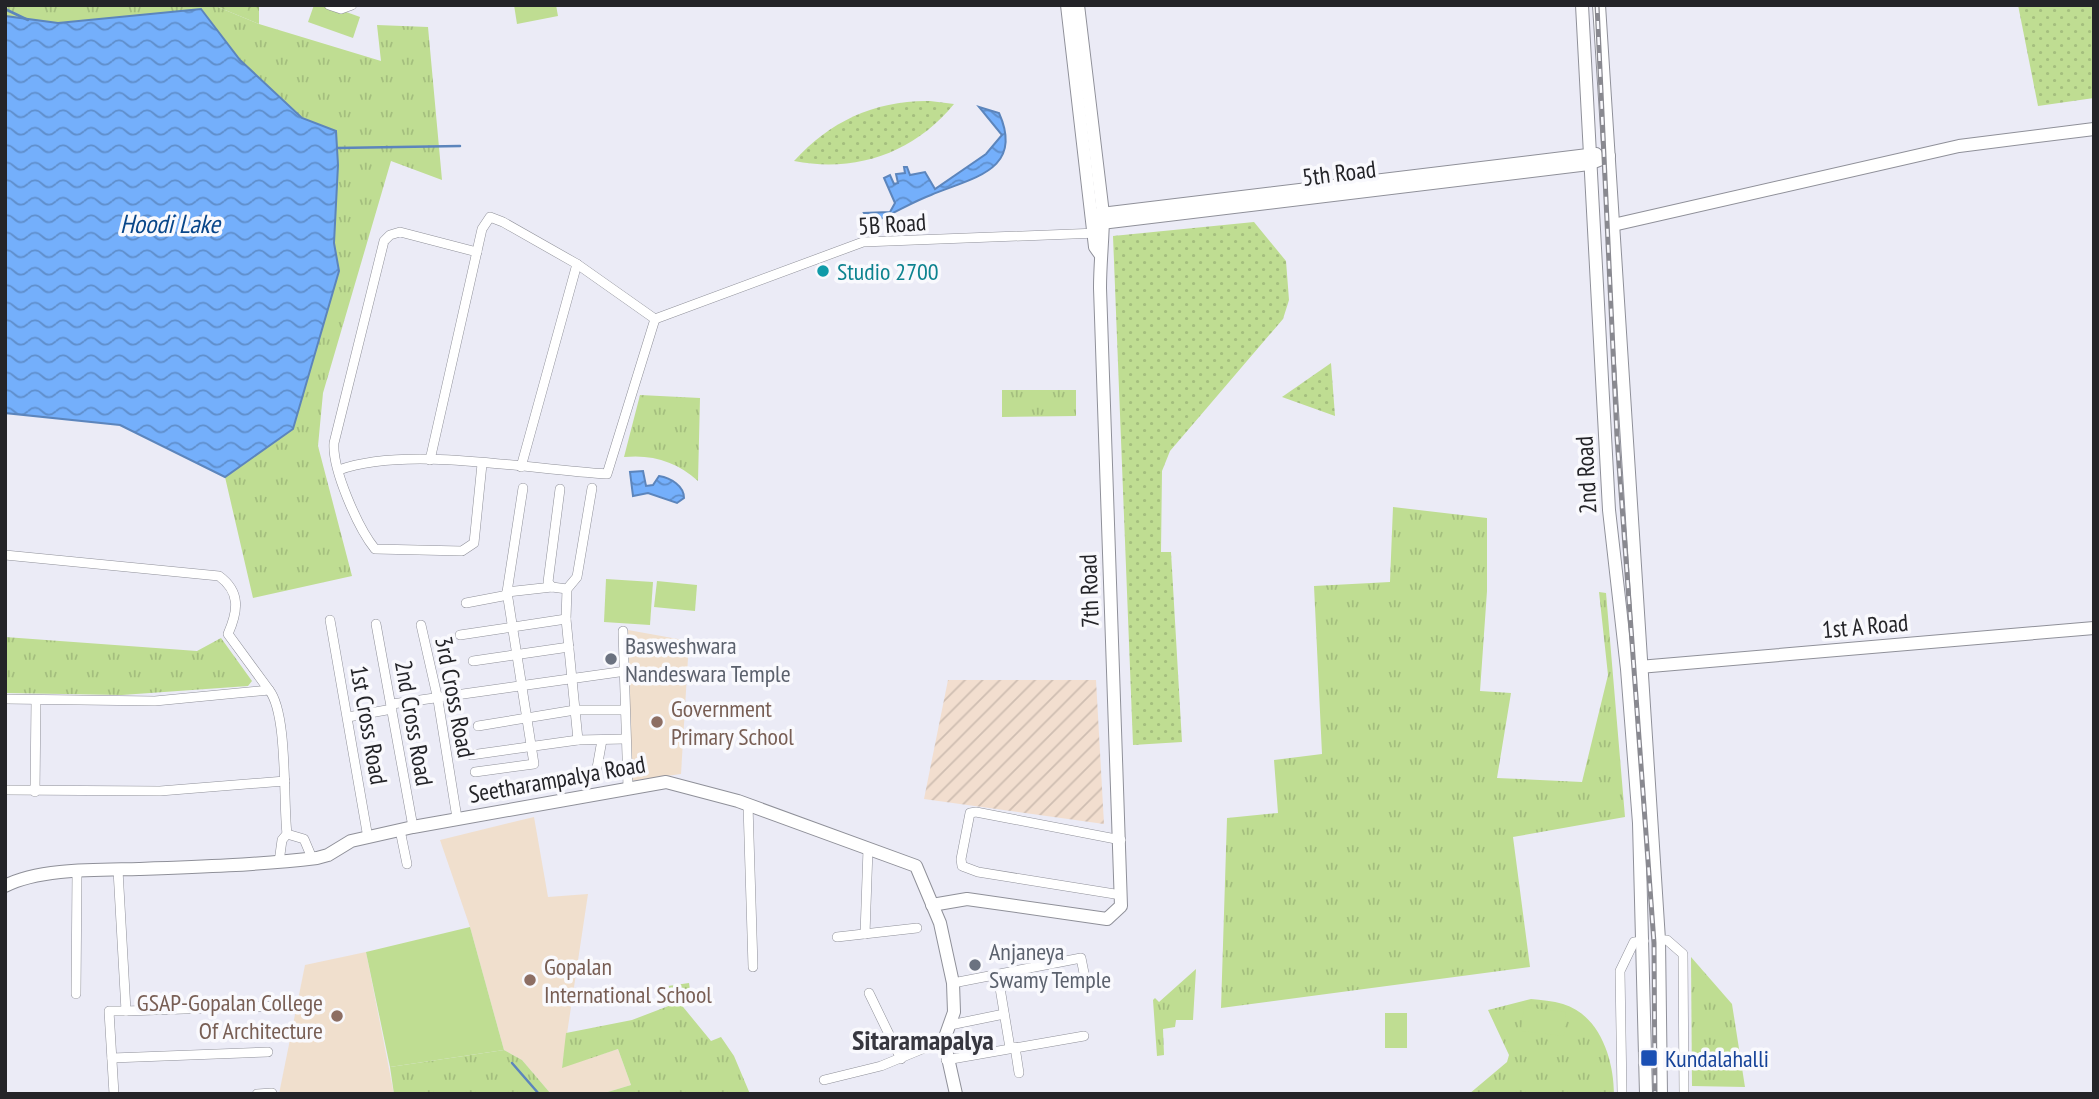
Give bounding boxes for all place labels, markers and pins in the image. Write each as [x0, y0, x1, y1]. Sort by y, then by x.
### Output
place label: Studio 2700 [837, 256, 939, 287]
marker: Studio 2700 [815, 263, 831, 279]
place label: Basweshwara Nandeswara Temple [625, 630, 791, 689]
marker: Basweshwara Nandeswara Temple [603, 651, 619, 667]
place label: Government Primary School [671, 693, 794, 752]
marker: Government Primary School [649, 714, 665, 730]
place label: Anjaneya Swamy Temple [989, 936, 1111, 995]
place label: Gopalan International School [544, 951, 712, 1010]
marker: Anjaneya Swamy Temple [967, 957, 983, 973]
marker: Gopalan International School [522, 972, 538, 988]
place label: GSAP-Gopalan College Of Architecture [137, 987, 323, 1046]
marker: GSAP-Gopalan College Of Architecture [329, 1008, 345, 1024]
place label: Kundalahalli [1665, 1043, 1769, 1074]
marker: Kundalahalli [1639, 1048, 1659, 1068]

